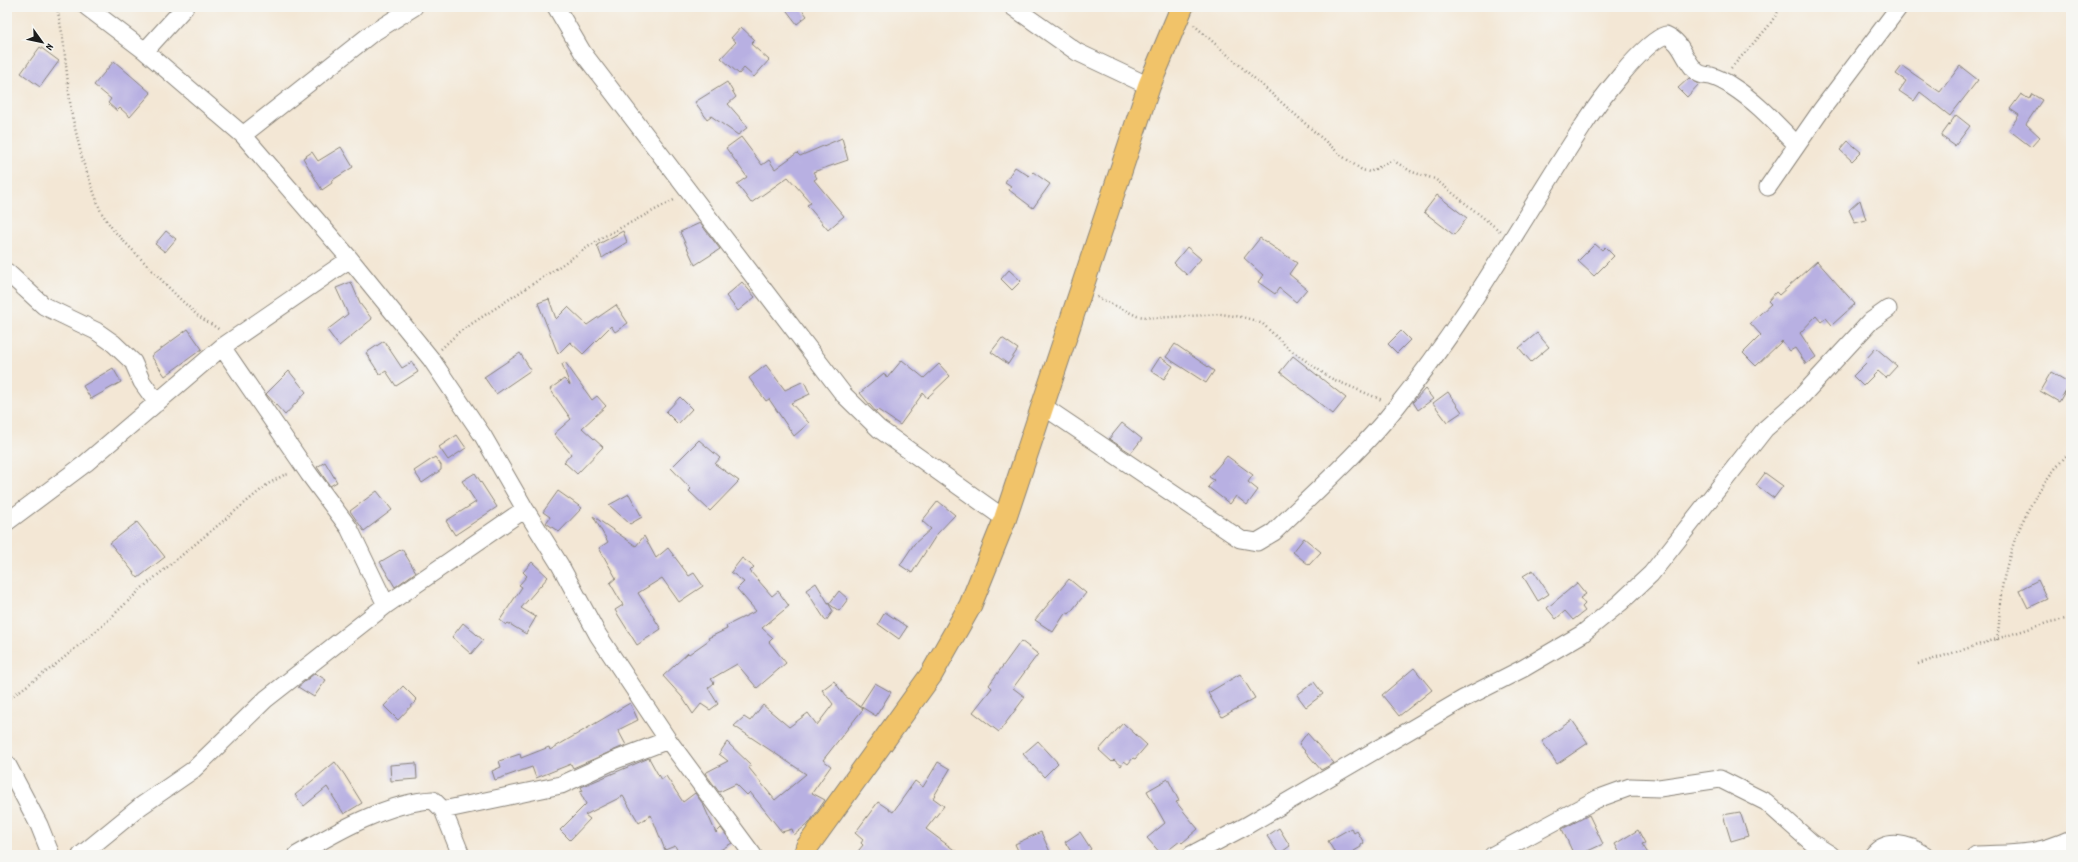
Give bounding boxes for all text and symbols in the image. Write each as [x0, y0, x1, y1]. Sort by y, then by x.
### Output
north arrow [22, 22, 62, 62]
text: N [40, 40, 57, 53]

